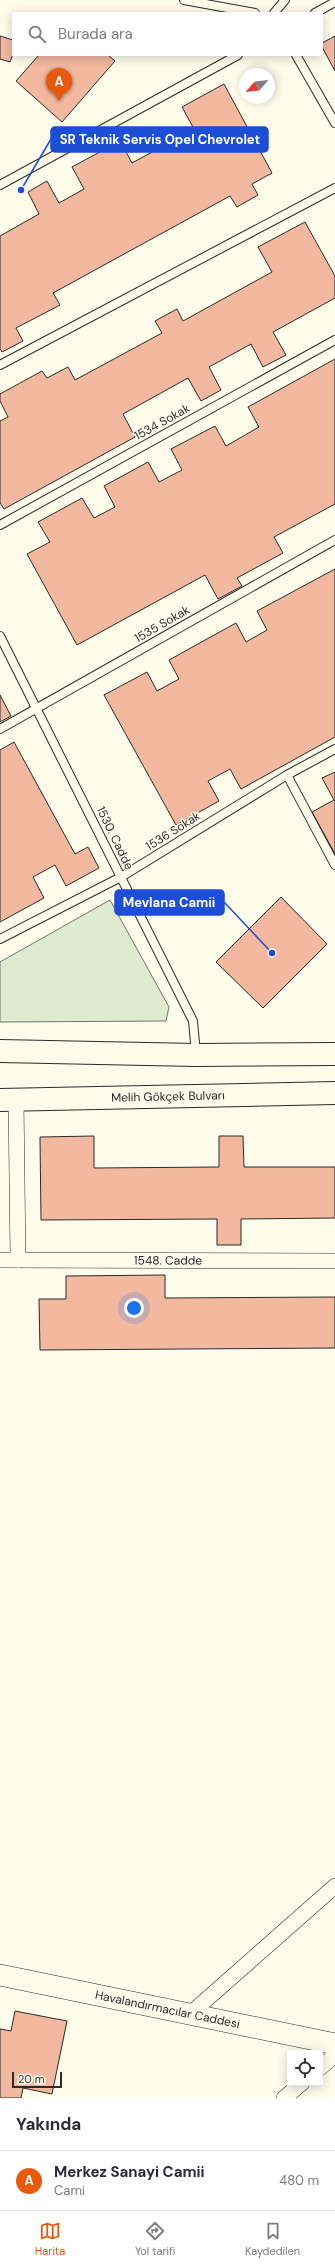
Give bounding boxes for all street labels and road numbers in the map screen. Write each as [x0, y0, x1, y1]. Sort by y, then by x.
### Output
street label: 1534 Sokak [131, 400, 193, 444]
street label: 1535 Sokak [131, 602, 193, 646]
street label: 1530. Cadde [93, 804, 137, 872]
street label: 1536 Sokak [143, 808, 203, 854]
street label: Melih Gökçek Bulvarı [111, 1087, 225, 1106]
street label: 1548. Cadde [134, 1252, 202, 1269]
street label: Havalandırmacılar Caddesi [94, 1987, 241, 2032]

